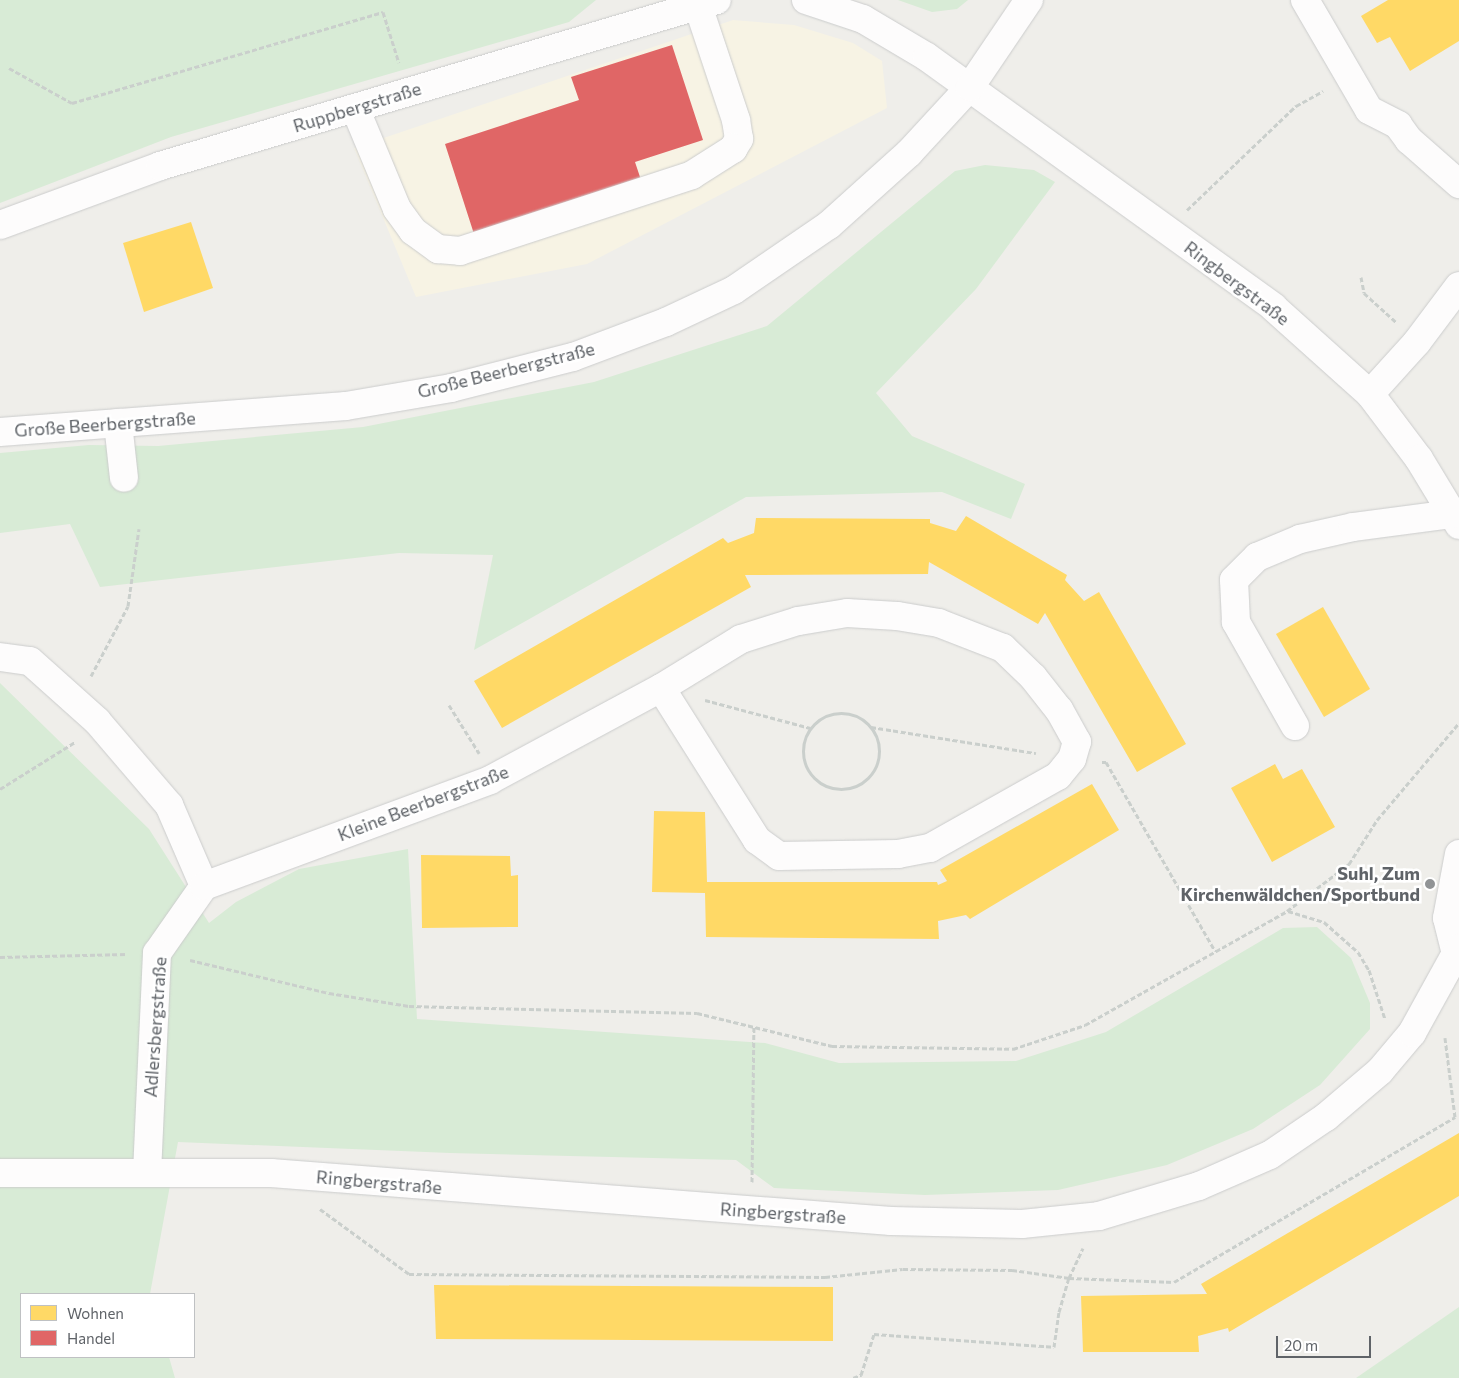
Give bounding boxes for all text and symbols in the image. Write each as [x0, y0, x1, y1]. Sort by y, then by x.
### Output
street label: Ruppbergstraße [290, 77, 424, 137]
street label: Ringbergstraße [1180, 236, 1294, 330]
street label: Große Beerbergstraße [415, 338, 597, 402]
street label: Große Beerbergstraße [14, 407, 196, 441]
street label: Kleine Beerbergstraße [335, 760, 511, 846]
place label: Suhl, Zum Kirchenwäldchen/Sportbund [1181, 863, 1420, 906]
marker: Suhl, Zum Kirchenwäldchen/Sportbund [1424, 878, 1436, 890]
street label: Adlersbergstraße [139, 956, 171, 1098]
street label: Ringbergstraße [315, 1166, 443, 1198]
street label: Ringbergstraße [719, 1198, 847, 1228]
legend [20, 1293, 195, 1358]
text: Wohnen [67, 1304, 124, 1322]
scale bar [1279, 1326, 1374, 1358]
text: Handel [67, 1329, 115, 1347]
text: 20 m [1284, 1336, 1318, 1354]

